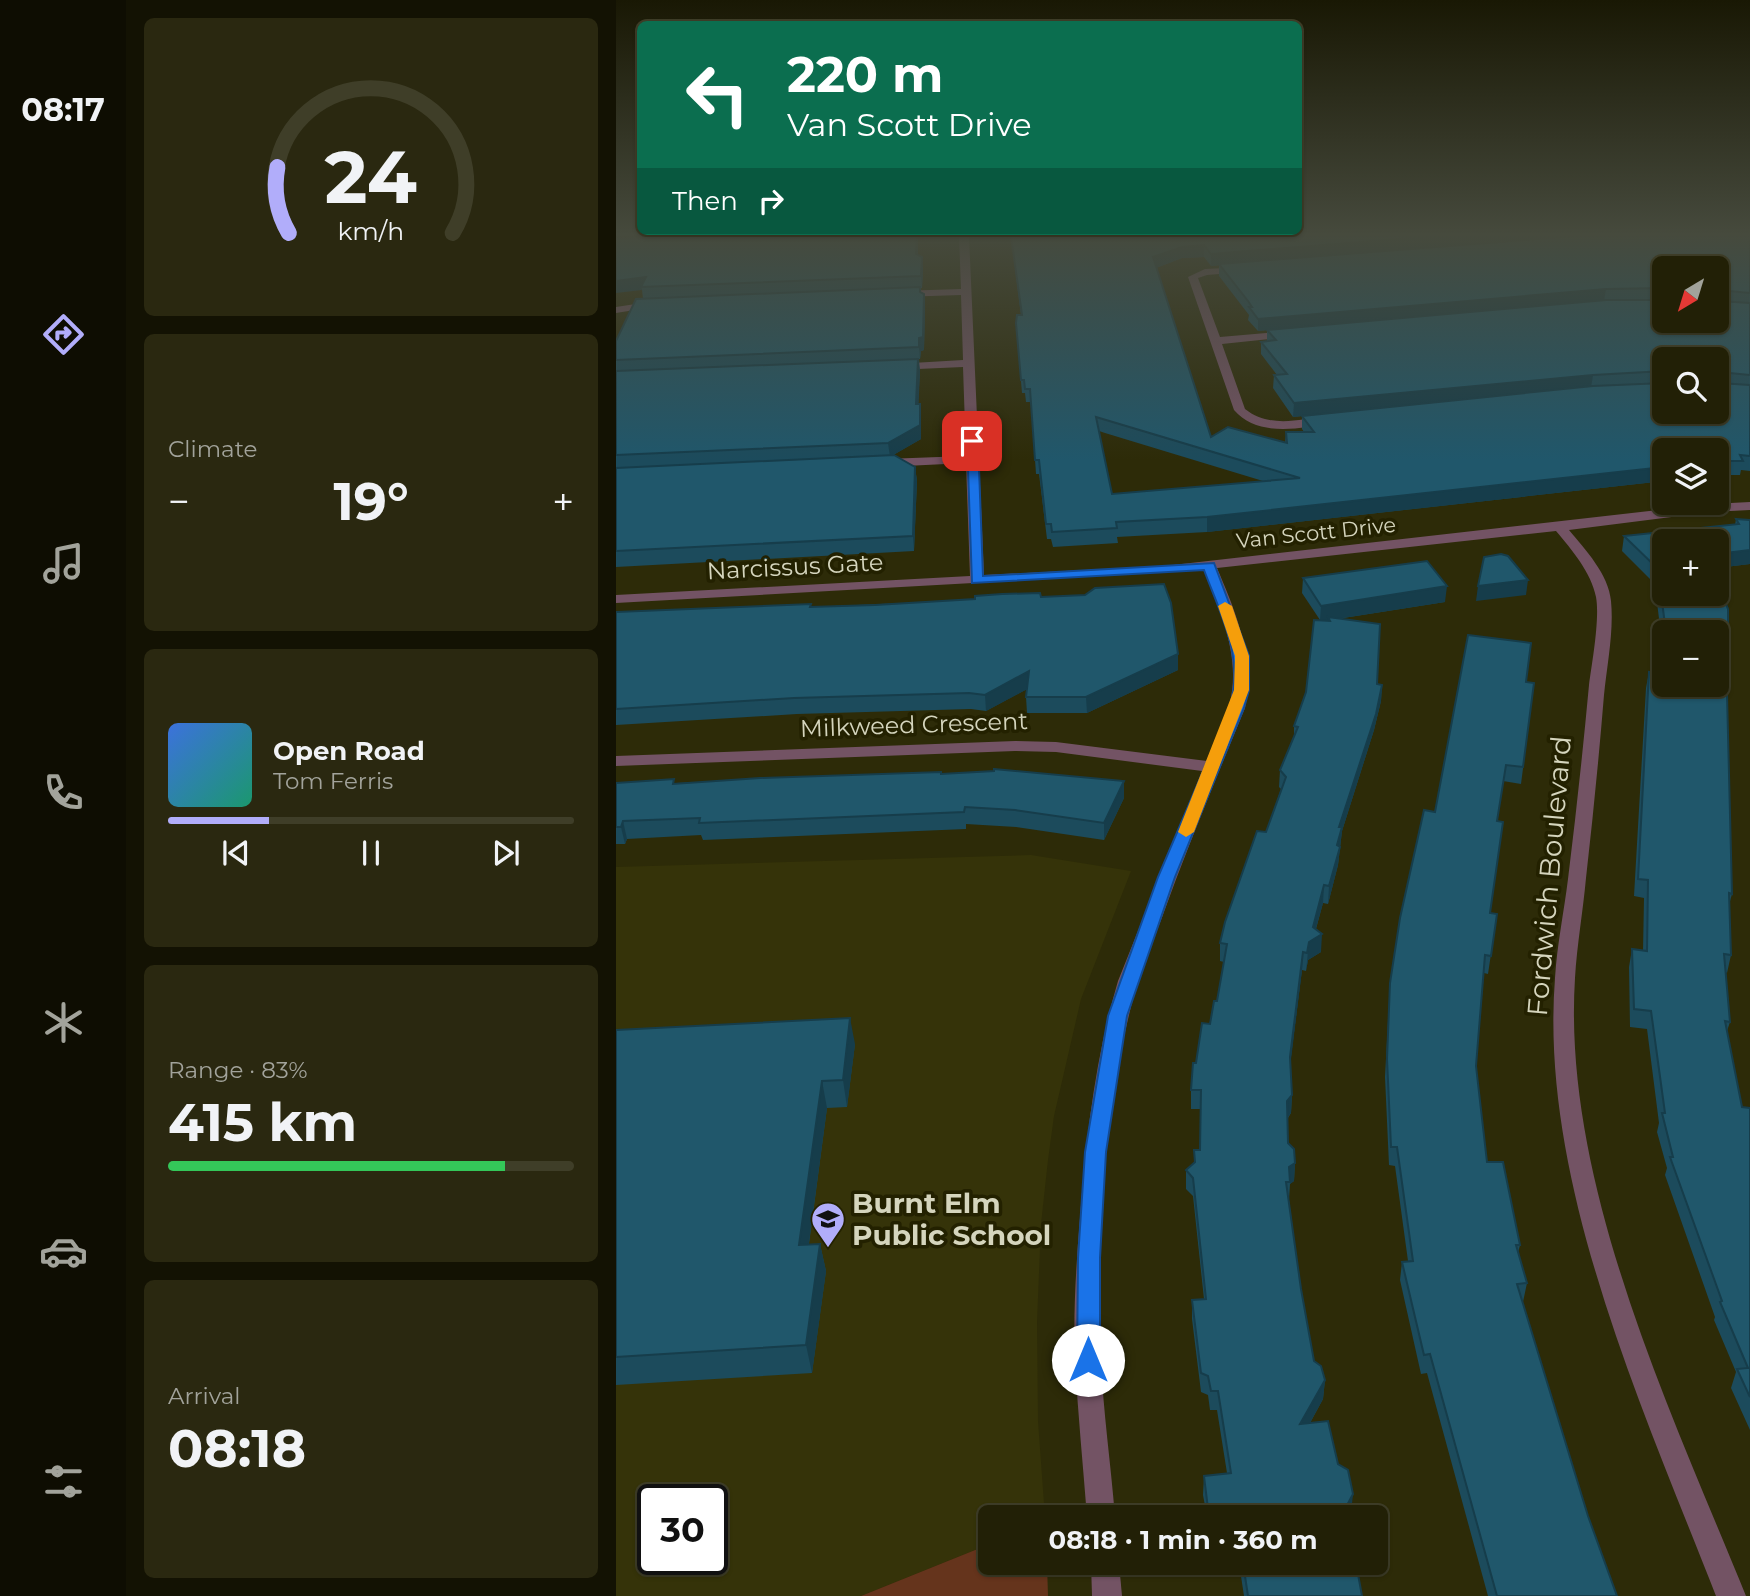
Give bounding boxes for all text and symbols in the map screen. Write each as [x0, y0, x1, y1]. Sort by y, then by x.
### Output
text: 220 m [787, 45, 943, 104]
icon: left [672, 49, 763, 140]
text: 08:17 [21, 90, 105, 129]
text: Van Scott Drive [787, 105, 1032, 144]
text: 24 [325, 133, 417, 221]
icon: right [752, 182, 790, 220]
text: Then [672, 185, 738, 217]
text: km/h [338, 216, 404, 246]
north arrow [1652, 256, 1729, 332]
map controls [1652, 256, 1729, 697]
icon: directions [39, 310, 88, 359]
button: search [1652, 347, 1729, 424]
pin [942, 411, 1002, 471]
icon: arrive [953, 422, 991, 460]
text: Climate [168, 435, 257, 463]
button: layers [1652, 438, 1729, 515]
text: 19° [333, 470, 409, 533]
text: − [168, 478, 190, 525]
text: + [552, 478, 574, 525]
street label: Van Scott Drive [1235, 512, 1397, 553]
button: + [1652, 529, 1729, 606]
icon: music [39, 539, 88, 588]
street label: Narcissus Gate [706, 547, 884, 586]
button: − [1652, 620, 1729, 697]
street label: Milkweed Crescent [799, 706, 1029, 743]
street label: Fordwich Boulevard [1520, 734, 1578, 1018]
text: Open Road [273, 735, 425, 767]
text: Tom Ferris [273, 767, 393, 795]
icon: phone [39, 768, 88, 817]
icon: previous [217, 834, 255, 872]
icon: pause [352, 834, 390, 872]
icon: next [487, 834, 525, 872]
icon: climate [39, 998, 88, 1047]
text: Range · 83% [168, 1056, 308, 1084]
text: 415 km [168, 1091, 357, 1154]
place label: Burnt Elm Public School [852, 1186, 1051, 1252]
school or university icon: Burnt Elm Public School [809, 1200, 847, 1249]
icon: car [39, 1227, 88, 1276]
position arrow [1051, 1323, 1125, 1397]
text: Arrival [168, 1382, 241, 1410]
text: 08:18 [168, 1417, 306, 1480]
icon: filters [39, 1457, 88, 1506]
speed limit sign: 30 [637, 1484, 728, 1575]
text: 08:18 · 1 min · 360 m [1049, 1524, 1317, 1556]

